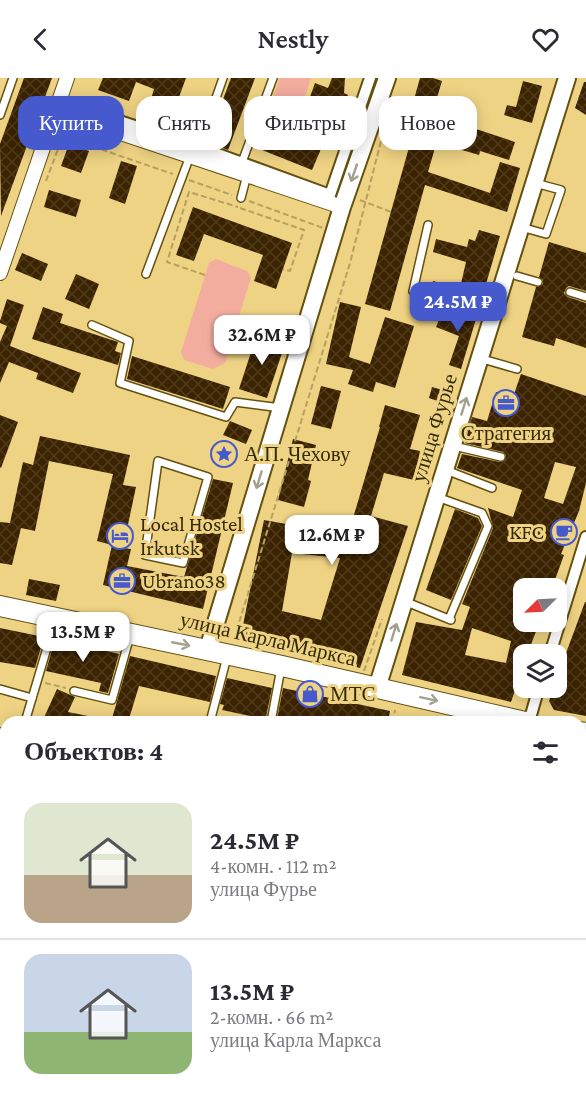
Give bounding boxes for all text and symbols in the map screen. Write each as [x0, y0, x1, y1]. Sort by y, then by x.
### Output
icon: back [24, 23, 57, 56]
icon: heart [529, 23, 562, 56]
text: Nestly [258, 24, 328, 54]
chip: Купить [18, 96, 124, 150]
chip: Снять [136, 96, 232, 150]
chip: Фильтры [244, 96, 367, 150]
chip: Новое [379, 96, 477, 150]
one-way arrow [347, 163, 358, 182]
pin: 24.5M ₽ [403, 282, 513, 333]
text: 24.5M ₽ [424, 290, 492, 312]
pin: 32.6M ₽ [207, 315, 317, 366]
text: 32.6M ₽ [228, 323, 296, 345]
street label: улица Фурье [406, 371, 462, 485]
office icon: Стратегия [491, 388, 521, 418]
one-way arrow [459, 396, 470, 415]
place label: Стратегия [461, 421, 552, 445]
place icon: А.П. Чехову [209, 439, 239, 469]
place label: А.П. Чехову [244, 442, 351, 466]
one-way arrow [253, 470, 264, 489]
place label: Local Hostel Irkutsk [140, 512, 243, 560]
pin: 12.6M ₽ [277, 515, 387, 566]
cafe icon: KFC [549, 517, 579, 547]
place label: KFC [509, 520, 544, 544]
hotel icon: Local Hostel Irkutsk [105, 521, 135, 551]
text: 12.6M ₽ [299, 523, 365, 545]
office icon: Ubrano38 [107, 566, 137, 596]
place label: Ubrano38 [142, 569, 226, 593]
north arrow [513, 578, 567, 632]
map controls [513, 578, 567, 698]
street label: улица Карла Маркса [178, 607, 359, 671]
pin: 13.5M ₽ [28, 612, 138, 663]
text: 13.5M ₽ [51, 620, 115, 642]
one-way arrow [389, 623, 400, 642]
one-way arrow [170, 639, 190, 650]
button: layers [513, 644, 567, 698]
shop icon: МТС [295, 679, 325, 709]
place label: МТС [330, 682, 376, 706]
one-way arrow [419, 694, 438, 706]
icon: filters [529, 736, 562, 769]
text: Объектов: 4 [24, 737, 163, 766]
text: 24.5M ₽ [210, 826, 299, 855]
icon: home [72, 827, 144, 899]
text: 4-комн. · 112 m² [210, 855, 337, 877]
text: улица Фурье [210, 878, 317, 900]
text: 13.5M ₽ [210, 977, 294, 1006]
icon: home [72, 978, 144, 1050]
text: 2-комн. · 66 m² [210, 1006, 333, 1028]
text: улица Карла Маркса [210, 1029, 381, 1051]

